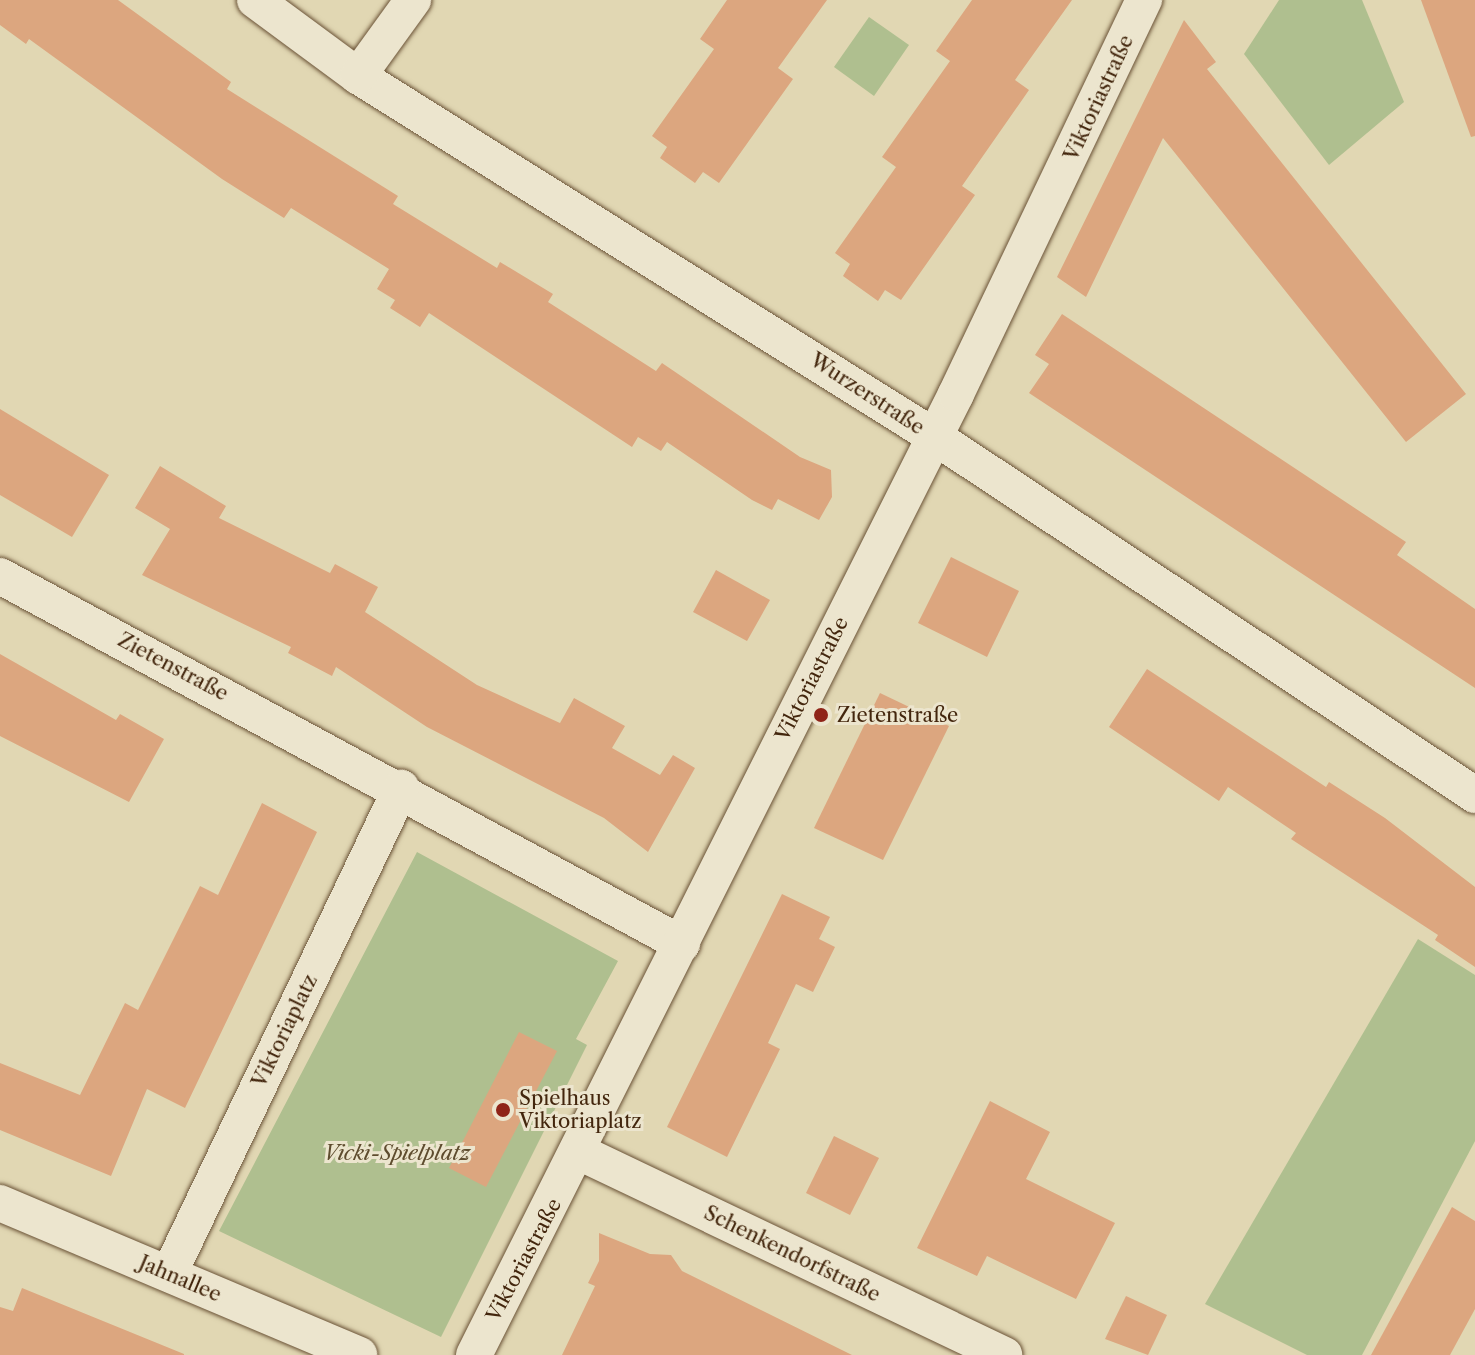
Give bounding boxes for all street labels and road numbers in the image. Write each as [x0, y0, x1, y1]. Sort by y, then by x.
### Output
street label: Viktoriastraße [1059, 31, 1139, 165]
street label: Wurzerstraße [805, 348, 929, 440]
street label: Viktoriastraße [770, 613, 854, 745]
street label: Zietenstraße [114, 628, 232, 706]
street label: Viktoriaplatz [247, 971, 323, 1091]
street label: Viktoriastraße [481, 1194, 567, 1326]
street label: Schenkendorfstraße [700, 1201, 884, 1307]
street label: Jahnallee [135, 1251, 225, 1307]

